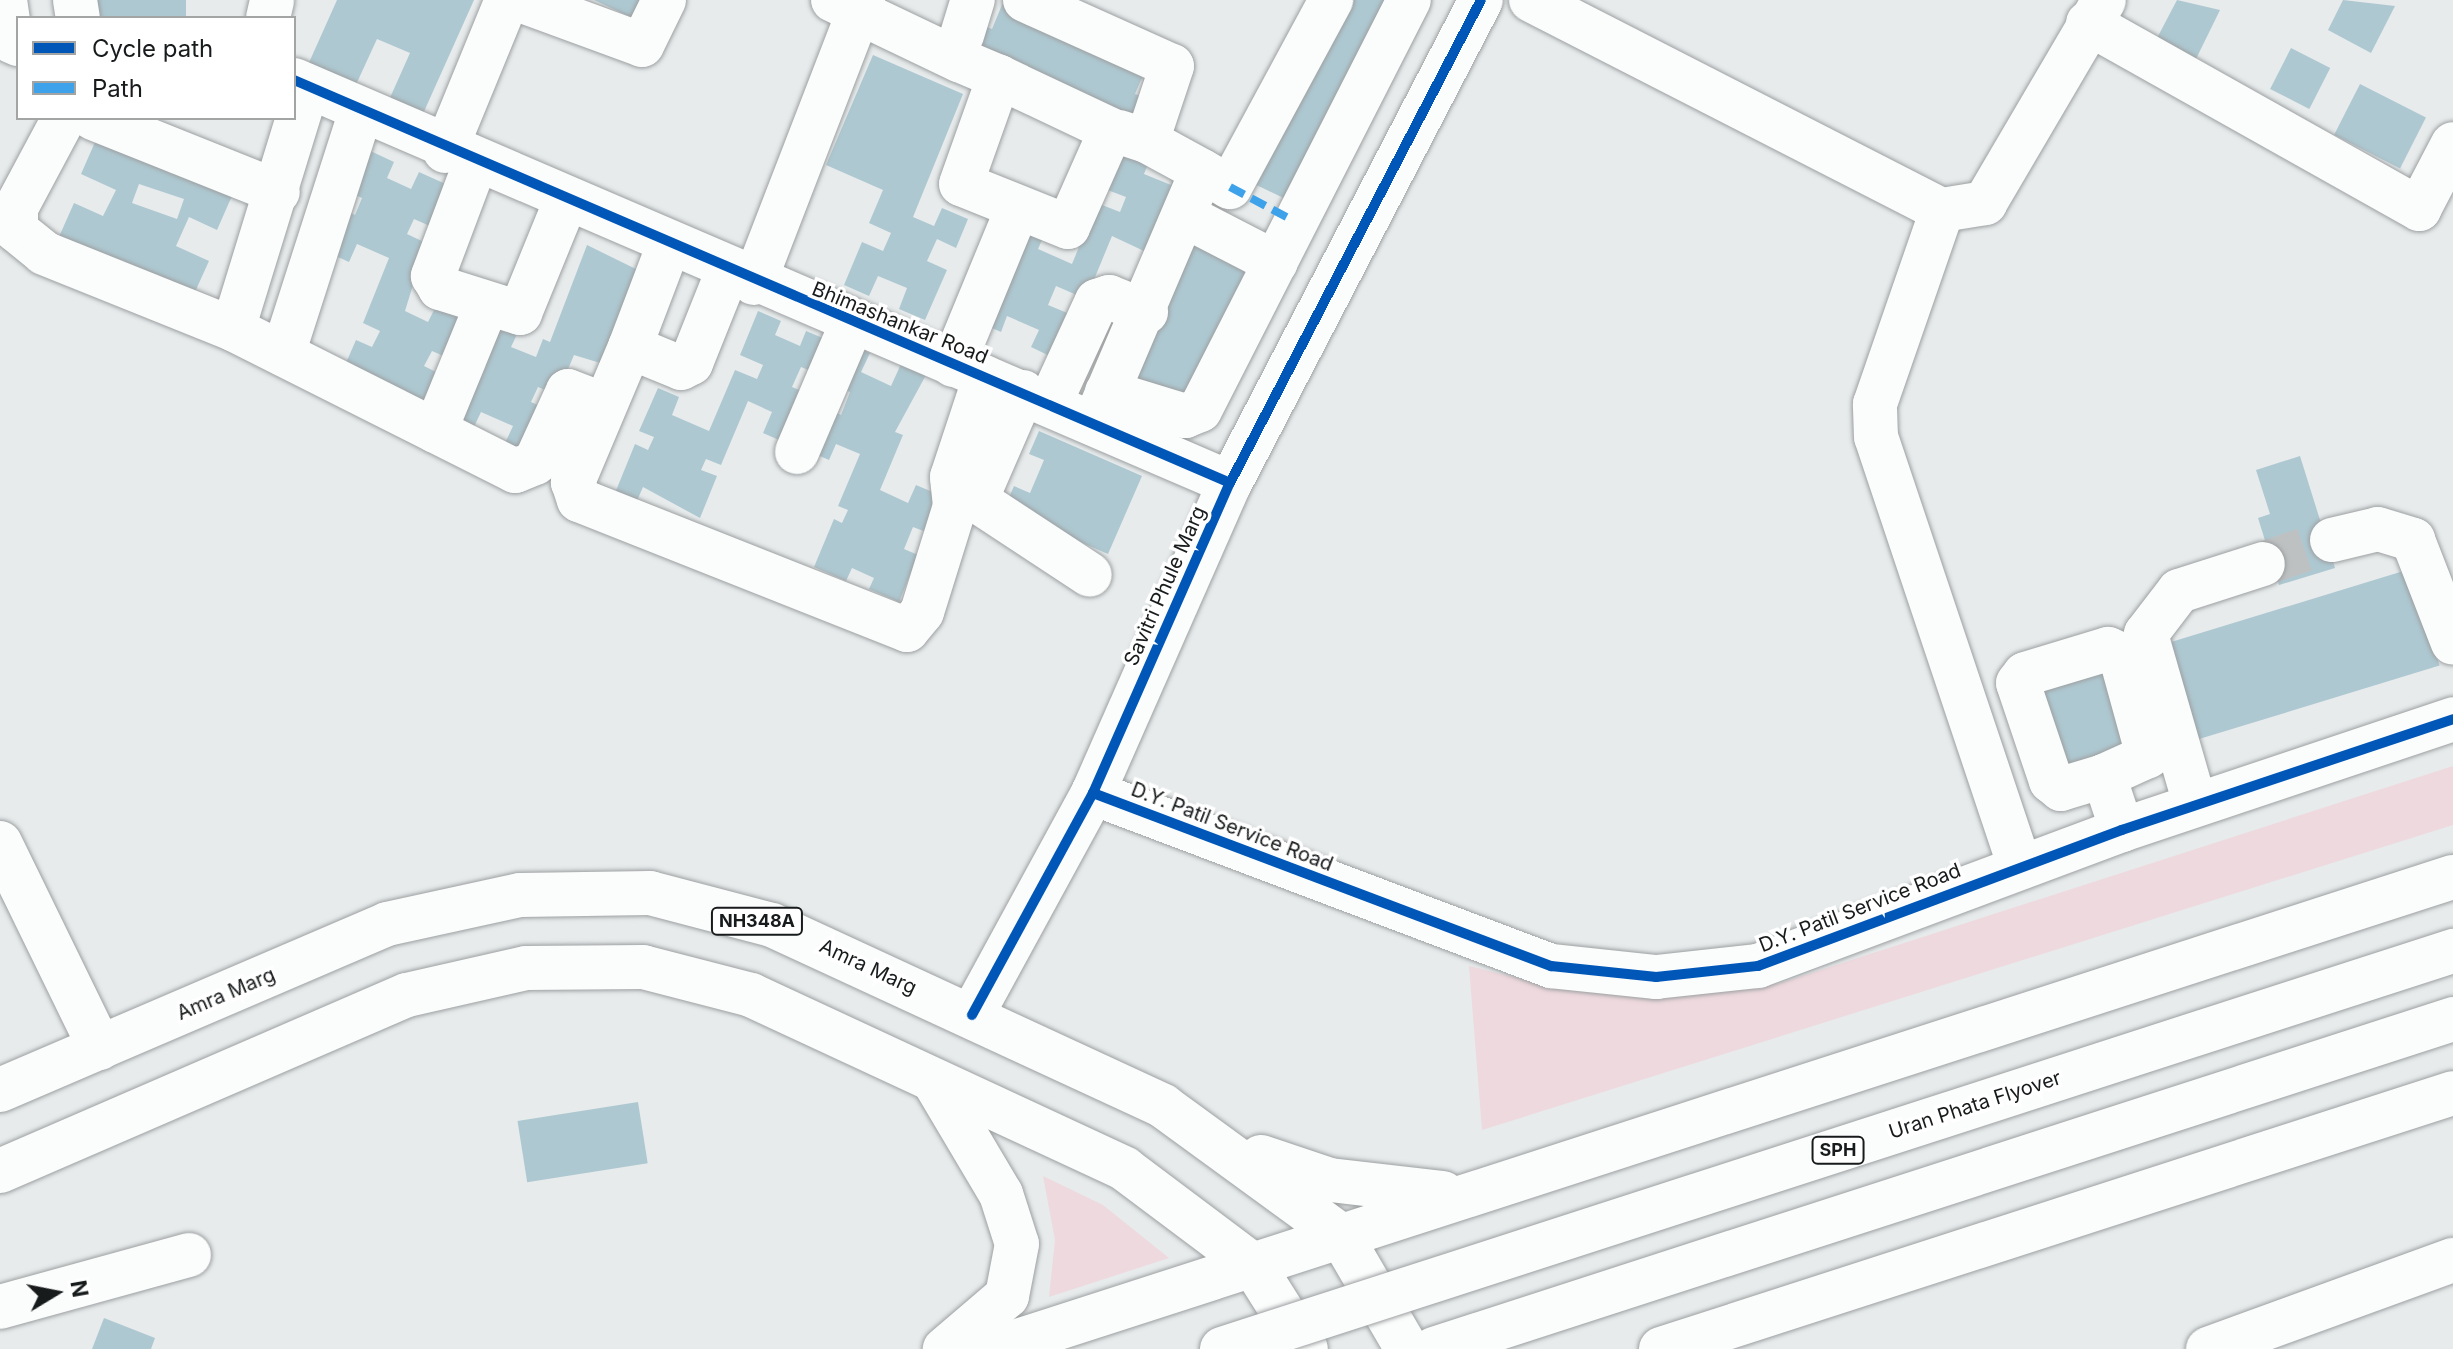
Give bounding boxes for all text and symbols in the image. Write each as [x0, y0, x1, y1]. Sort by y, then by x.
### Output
legend [16, 16, 296, 120]
text: Cycle path [92, 34, 213, 63]
text: Path [92, 74, 143, 103]
street label: Bhimashankar Road [809, 277, 991, 369]
street label: Savitri Phule Marg [1119, 503, 1211, 669]
street label: D.Y. Patil Service Road [1128, 777, 1336, 877]
street label: D.Y. Patil Service Road [1756, 858, 1964, 958]
road number: NH348A [709, 907, 805, 935]
street label: Amra Marg [816, 934, 920, 1000]
street label: Amra Marg [173, 963, 279, 1025]
street label: Uran Phata Flyover [1886, 1066, 2064, 1144]
road number: SPH [1810, 1136, 1866, 1164]
north arrow [16, 1253, 96, 1333]
text: N [65, 1278, 94, 1299]

